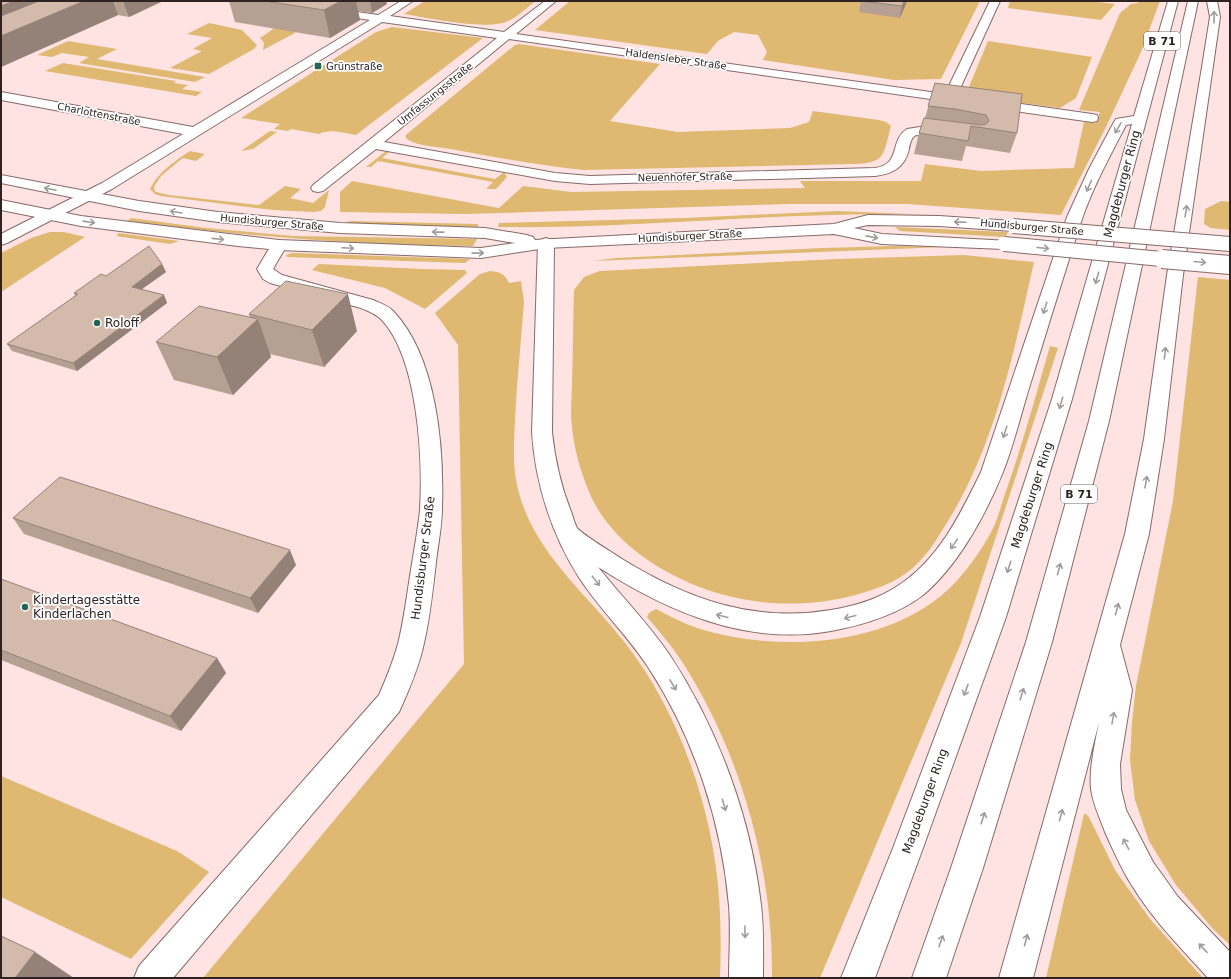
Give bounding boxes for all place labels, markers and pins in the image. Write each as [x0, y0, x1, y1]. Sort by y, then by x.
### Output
marker: Grünstraße [313, 61, 323, 71]
place label: Grünstraße [326, 61, 382, 72]
place label: Roloff [105, 316, 140, 330]
marker: Roloff [92, 318, 102, 328]
place label: Kindertagesstätte Kinderlachen [33, 593, 140, 621]
marker: Kindertagesstätte Kinderlachen [20, 602, 30, 612]

